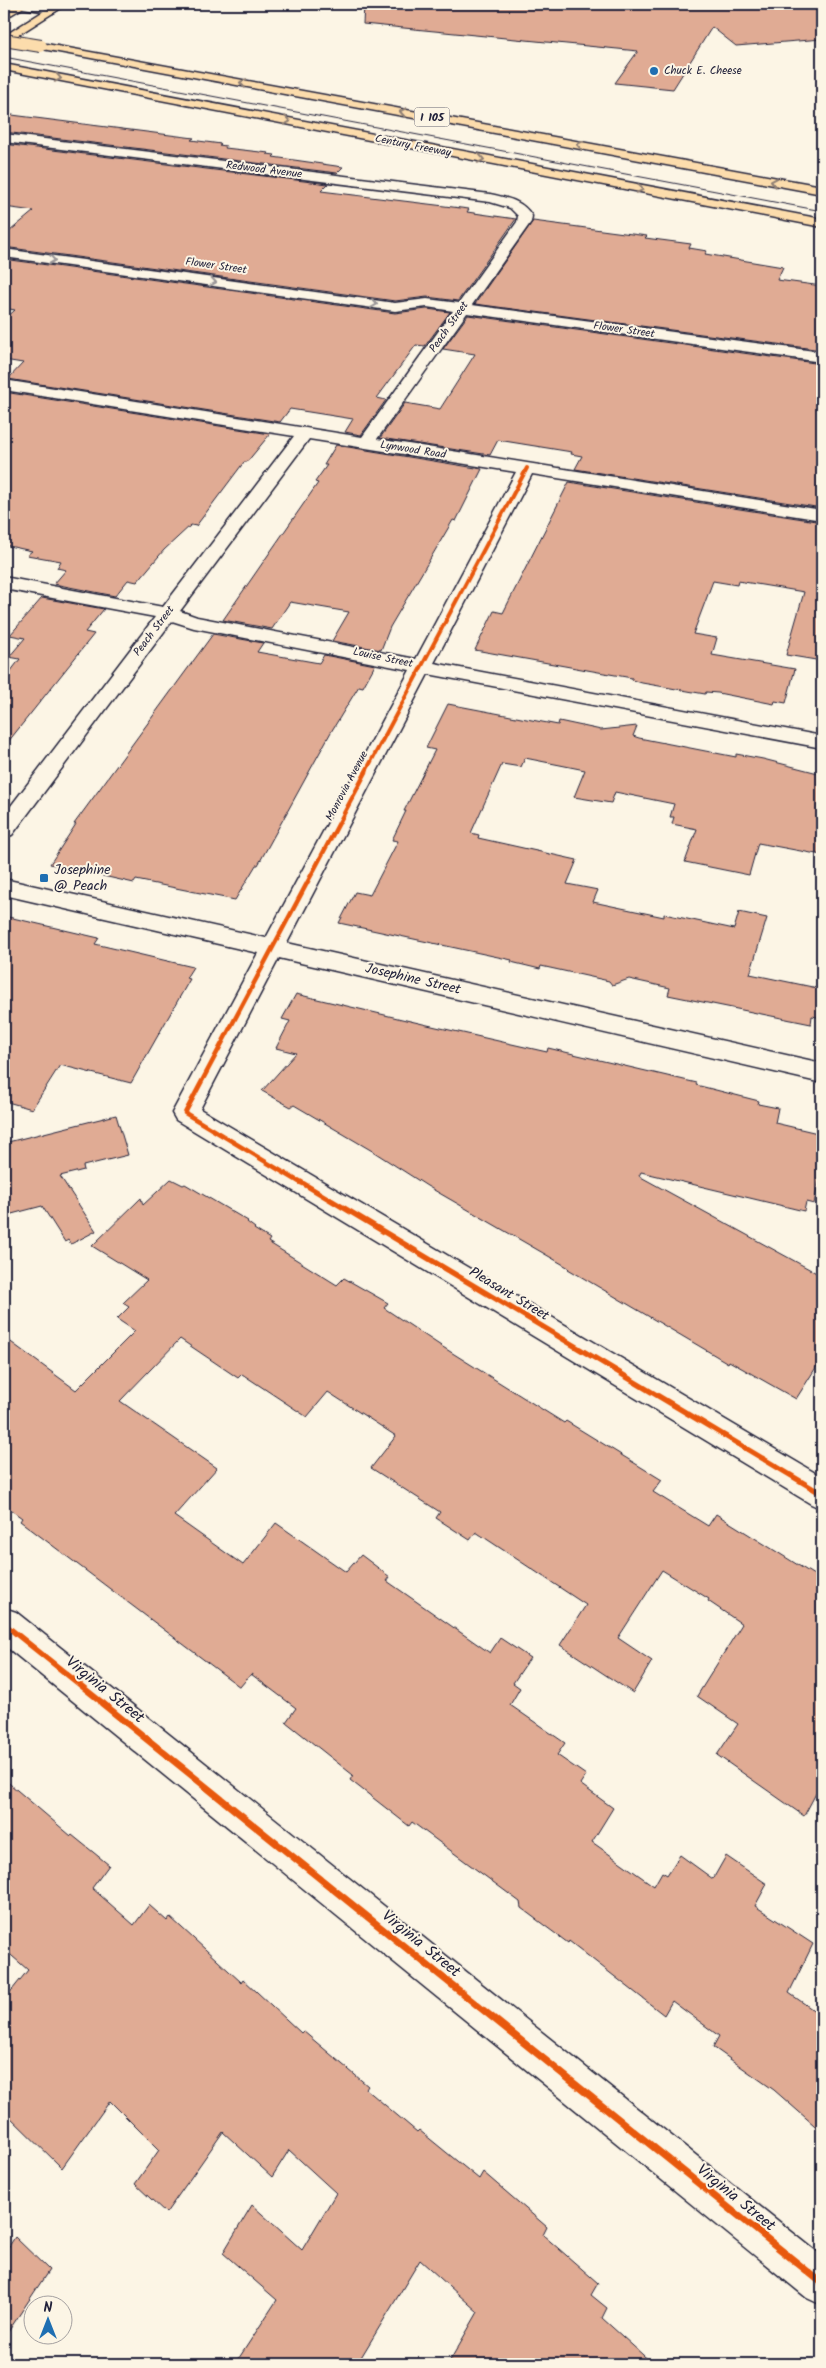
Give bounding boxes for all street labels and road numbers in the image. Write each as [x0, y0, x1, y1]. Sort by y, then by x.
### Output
road number: I 105 [414, 108, 450, 126]
street label: Century Freeway [373, 130, 453, 162]
street label: Redwood Avenue [225, 156, 303, 184]
street label: Flower Street [184, 253, 249, 279]
street label: Peach Street [425, 297, 474, 356]
street label: Flower Street [592, 317, 657, 343]
street label: Lynwood Road [379, 436, 448, 464]
street label: Peach Street [129, 601, 179, 660]
street label: Louise Street [351, 643, 415, 673]
street label: Monrovia Avenue [321, 748, 373, 824]
street label: Josephine Street [363, 957, 464, 1001]
street label: Pleasant Street [465, 1261, 554, 1327]
street label: Virginia Street [60, 1650, 151, 1730]
street label: Virginia Street [376, 1904, 467, 1984]
street label: Virginia Street [691, 2158, 782, 2238]

